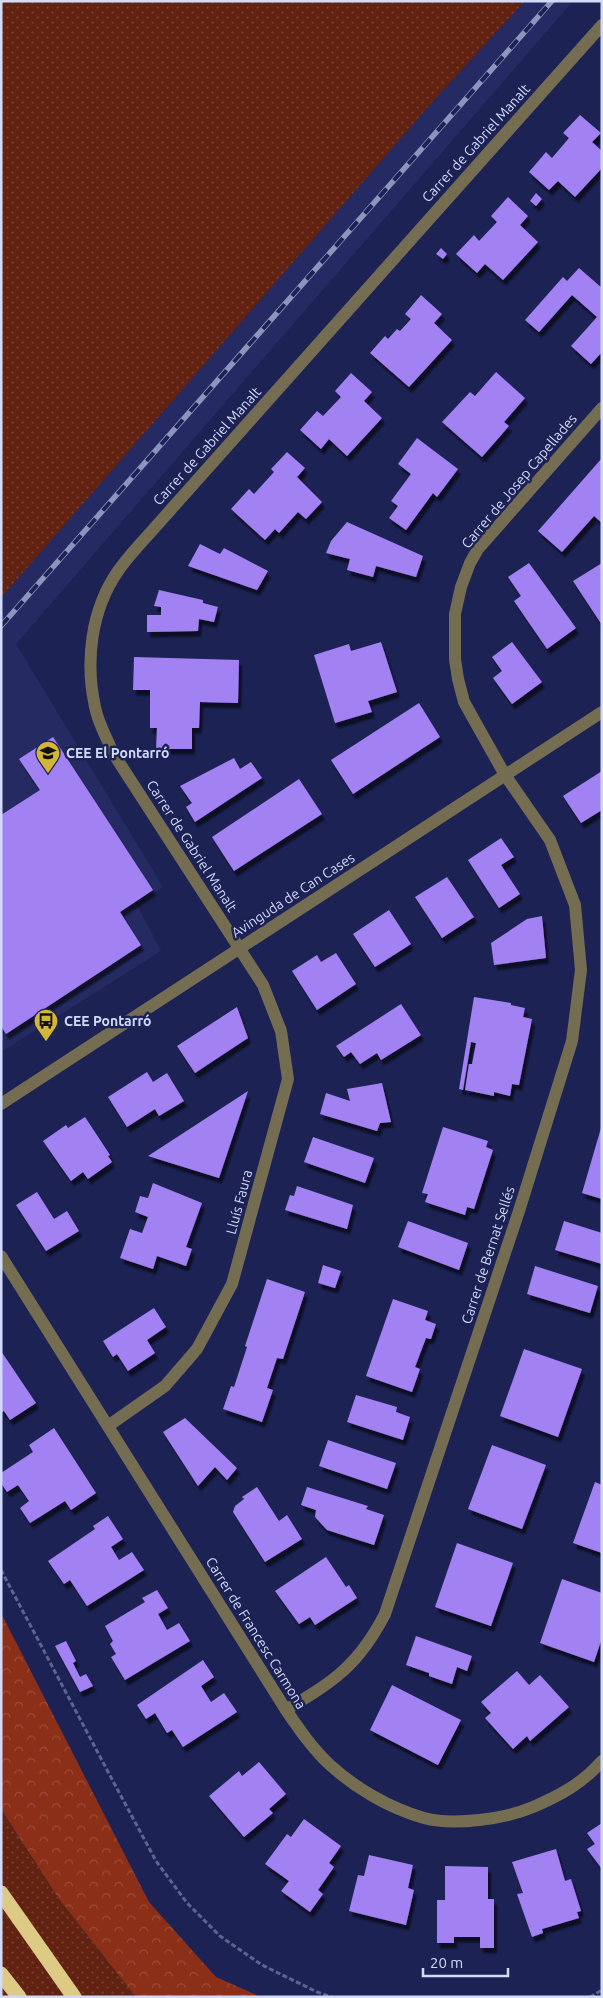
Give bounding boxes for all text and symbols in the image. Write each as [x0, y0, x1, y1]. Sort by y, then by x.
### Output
street label: Carrer de Gabriel Manalt [419, 80, 534, 205]
street label: Carrer de Gabriel Manalt [150, 383, 265, 508]
street label: Carrer de Josep Capellades [458, 411, 580, 551]
school or university icon: CEE El Pontarró [35, 740, 61, 774]
place label: CEE El Pontarró [66, 745, 169, 761]
street label: Carrer de Gabriel Manalt [143, 777, 241, 915]
street label: Avinguda de Can Cases [228, 849, 358, 941]
bus stop icon: CEE Pontarró [33, 1008, 59, 1042]
place label: CEE Pontarró [64, 1013, 151, 1029]
street label: Lluís Faura [223, 1168, 255, 1236]
street label: Carrer de Bernat Sellés [458, 1184, 518, 1326]
street label: Carrer de Francesc Carmona [203, 1554, 309, 1712]
scale bar [423, 1946, 508, 1978]
text: 20 m [430, 1954, 463, 1971]

